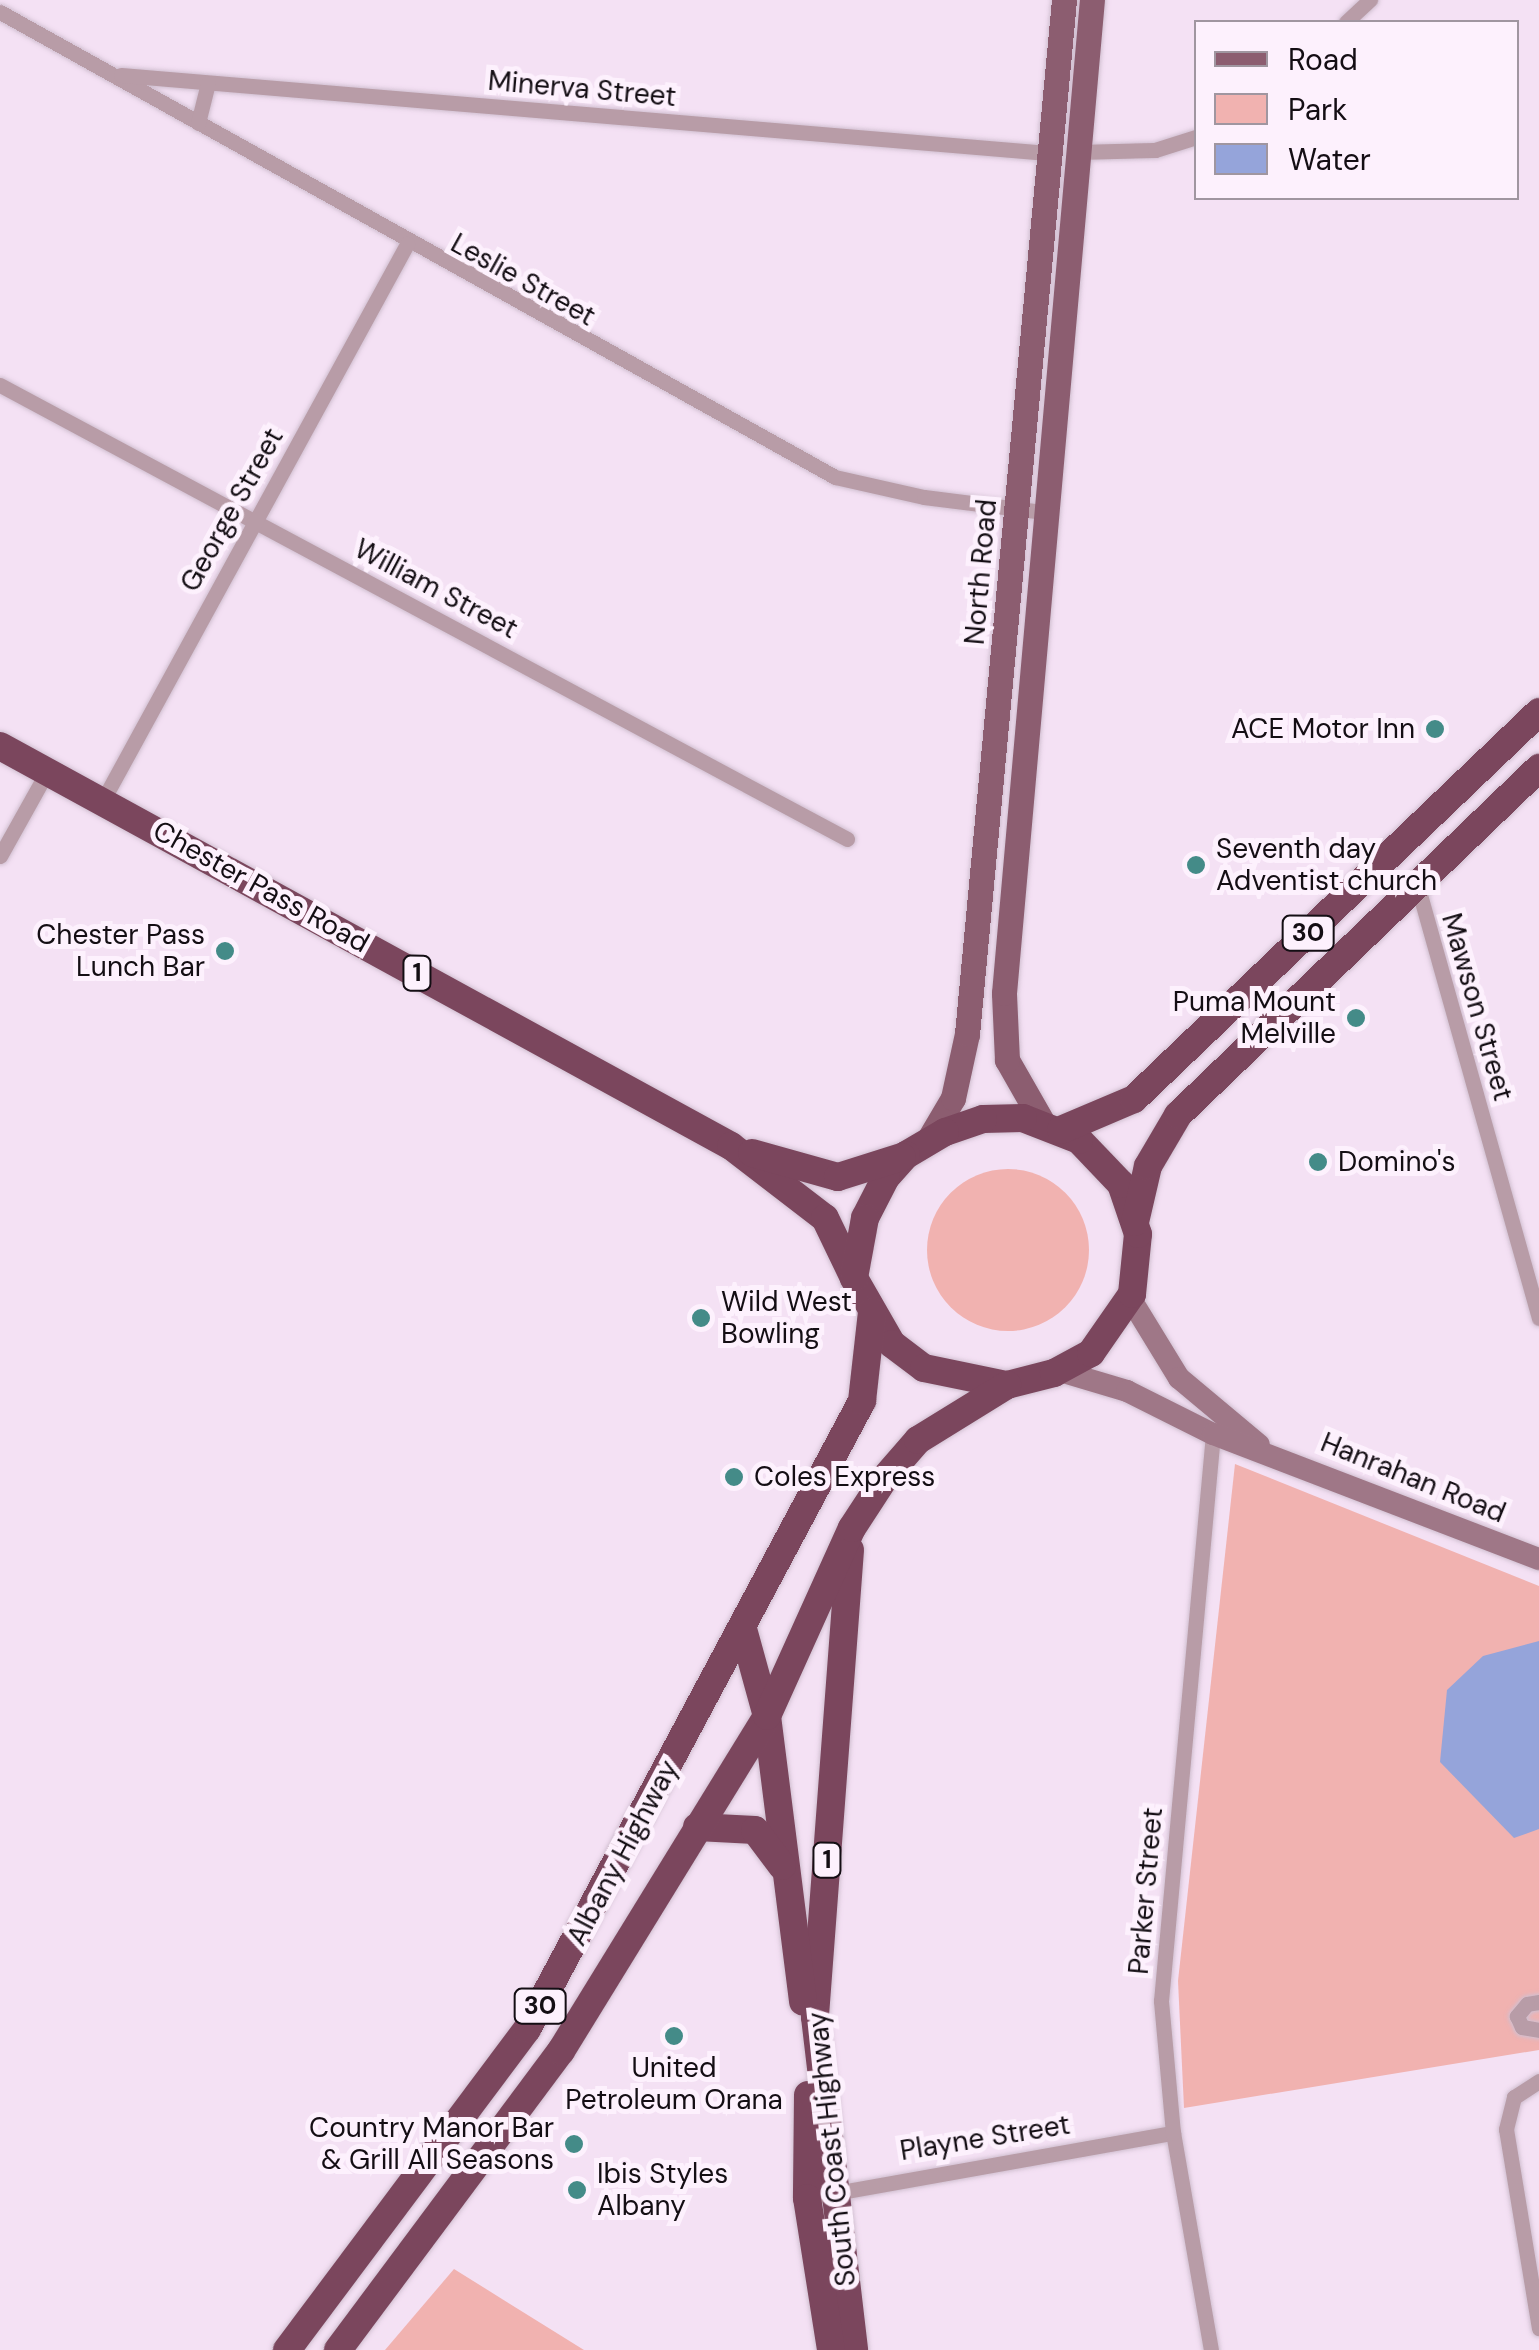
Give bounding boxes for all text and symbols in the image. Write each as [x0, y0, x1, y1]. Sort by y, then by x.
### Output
legend [1194, 20, 1519, 200]
text: Road [1288, 40, 1358, 79]
street label: Minerva Street [487, 64, 677, 114]
text: Park [1288, 90, 1347, 129]
text: Water [1288, 140, 1371, 179]
street label: Leslie Street [445, 227, 601, 333]
street label: George Street [173, 422, 291, 598]
street label: North Road [958, 498, 1004, 646]
street label: William Street [349, 532, 523, 646]
place label: ACE Motor Inn [1231, 712, 1415, 746]
marker: ACE Motor Inn [1424, 718, 1446, 740]
street label: Chester Pass Road [147, 814, 375, 960]
place label: Seventh day Adventist church [1216, 832, 1437, 898]
marker: Seventh day Adventist church [1185, 854, 1207, 876]
street label: Mawson Street [1434, 909, 1520, 1105]
road number: 30 [1280, 913, 1336, 953]
place label: Chester Pass Lunch Bar [36, 918, 205, 984]
marker: Chester Pass Lunch Bar [214, 940, 236, 962]
road number: 1 [402, 953, 432, 993]
place label: Puma Mount Melville [1173, 985, 1336, 1051]
marker: Puma Mount Melville [1345, 1007, 1367, 1029]
place label: Domino's [1338, 1145, 1456, 1179]
marker: Domino's [1307, 1151, 1329, 1173]
place label: Wild West Bowling [721, 1285, 852, 1351]
marker: Wild West Bowling [690, 1307, 712, 1329]
street label: Hanrahan Road [1316, 1426, 1510, 1530]
place label: Coles Express [754, 1460, 935, 1494]
marker: Coles Express [723, 1466, 745, 1488]
street label: Albany Highway [560, 1755, 686, 1951]
street label: Parker Street [1122, 1806, 1170, 1976]
road number: 1 [812, 1840, 842, 1880]
road number: 30 [512, 1986, 568, 2026]
street label: South Coast Highway [801, 2010, 863, 2288]
marker: United Petroleum Orana [663, 2025, 685, 2047]
place label: United Petroleum Orana [565, 2051, 783, 2117]
street label: Playne Street [898, 2108, 1072, 2168]
place label: Country Manor Bar & Grill All Seasons [309, 2111, 554, 2177]
marker: Country Manor Bar & Grill All Seasons [563, 2133, 585, 2155]
place label: Ibis Styles Albany [597, 2157, 728, 2223]
marker: Ibis Styles Albany [566, 2179, 588, 2201]

